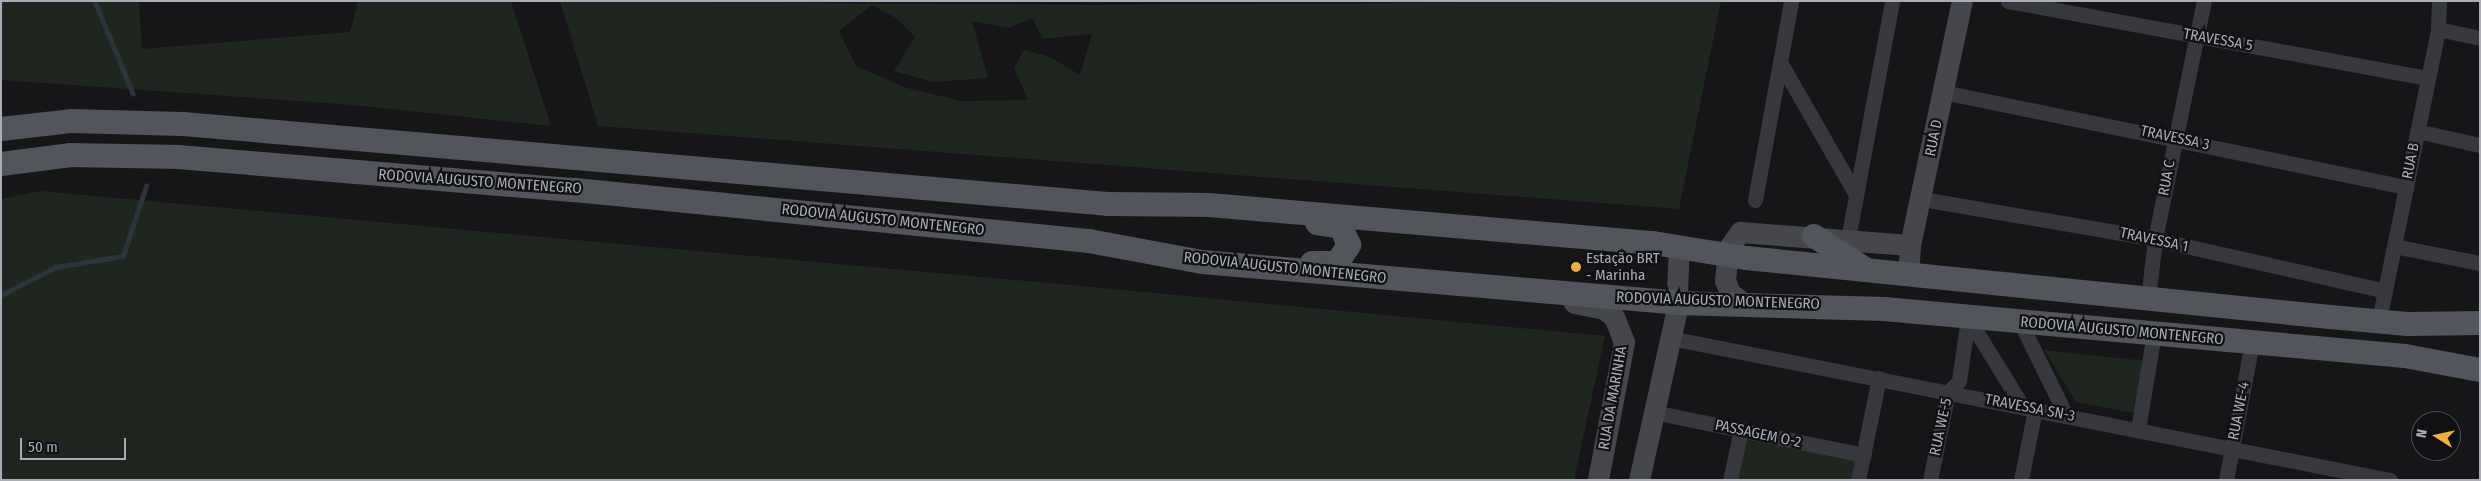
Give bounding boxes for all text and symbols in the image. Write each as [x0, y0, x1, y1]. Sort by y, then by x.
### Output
street label: TRAVESSA 5 [2182, 25, 2254, 55]
street label: RUA D [1922, 118, 1946, 158]
street label: TRAVESSA 3 [2139, 122, 2211, 154]
street label: RUA B [2399, 141, 2423, 181]
street label: RUA C [2155, 159, 2179, 197]
street label: RODOVIA AUGUSTO MONTENEGRO [378, 166, 582, 198]
street label: RODOVIA AUGUSTO MONTENEGRO [781, 200, 985, 240]
street label: TRAVESSA 1 [2118, 224, 2190, 256]
street label: RODOVIA AUGUSTO MONTENEGRO [1183, 248, 1387, 288]
place label: Estação BRT - Marinha [1586, 249, 1660, 284]
marker: Estação BRT - Marinha [1570, 261, 1582, 273]
street label: RODOVIA AUGUSTO MONTENEGRO [1616, 288, 1820, 314]
street label: RODOVIA AUGUSTO MONTENEGRO [2020, 313, 2224, 349]
street label: RUA DA MARINHA [1595, 345, 1631, 451]
street label: RUA WE-4 [2225, 380, 2253, 442]
street label: TRAVESSA SN-3 [1983, 390, 2077, 426]
street label: RUA WE-5 [1926, 397, 1956, 457]
north arrow [2411, 411, 2461, 461]
street label: PASSAGEM O-2 [1713, 416, 1803, 452]
scale bar [22, 428, 129, 460]
text: N [2413, 428, 2431, 439]
text: 50 m [28, 438, 58, 456]

